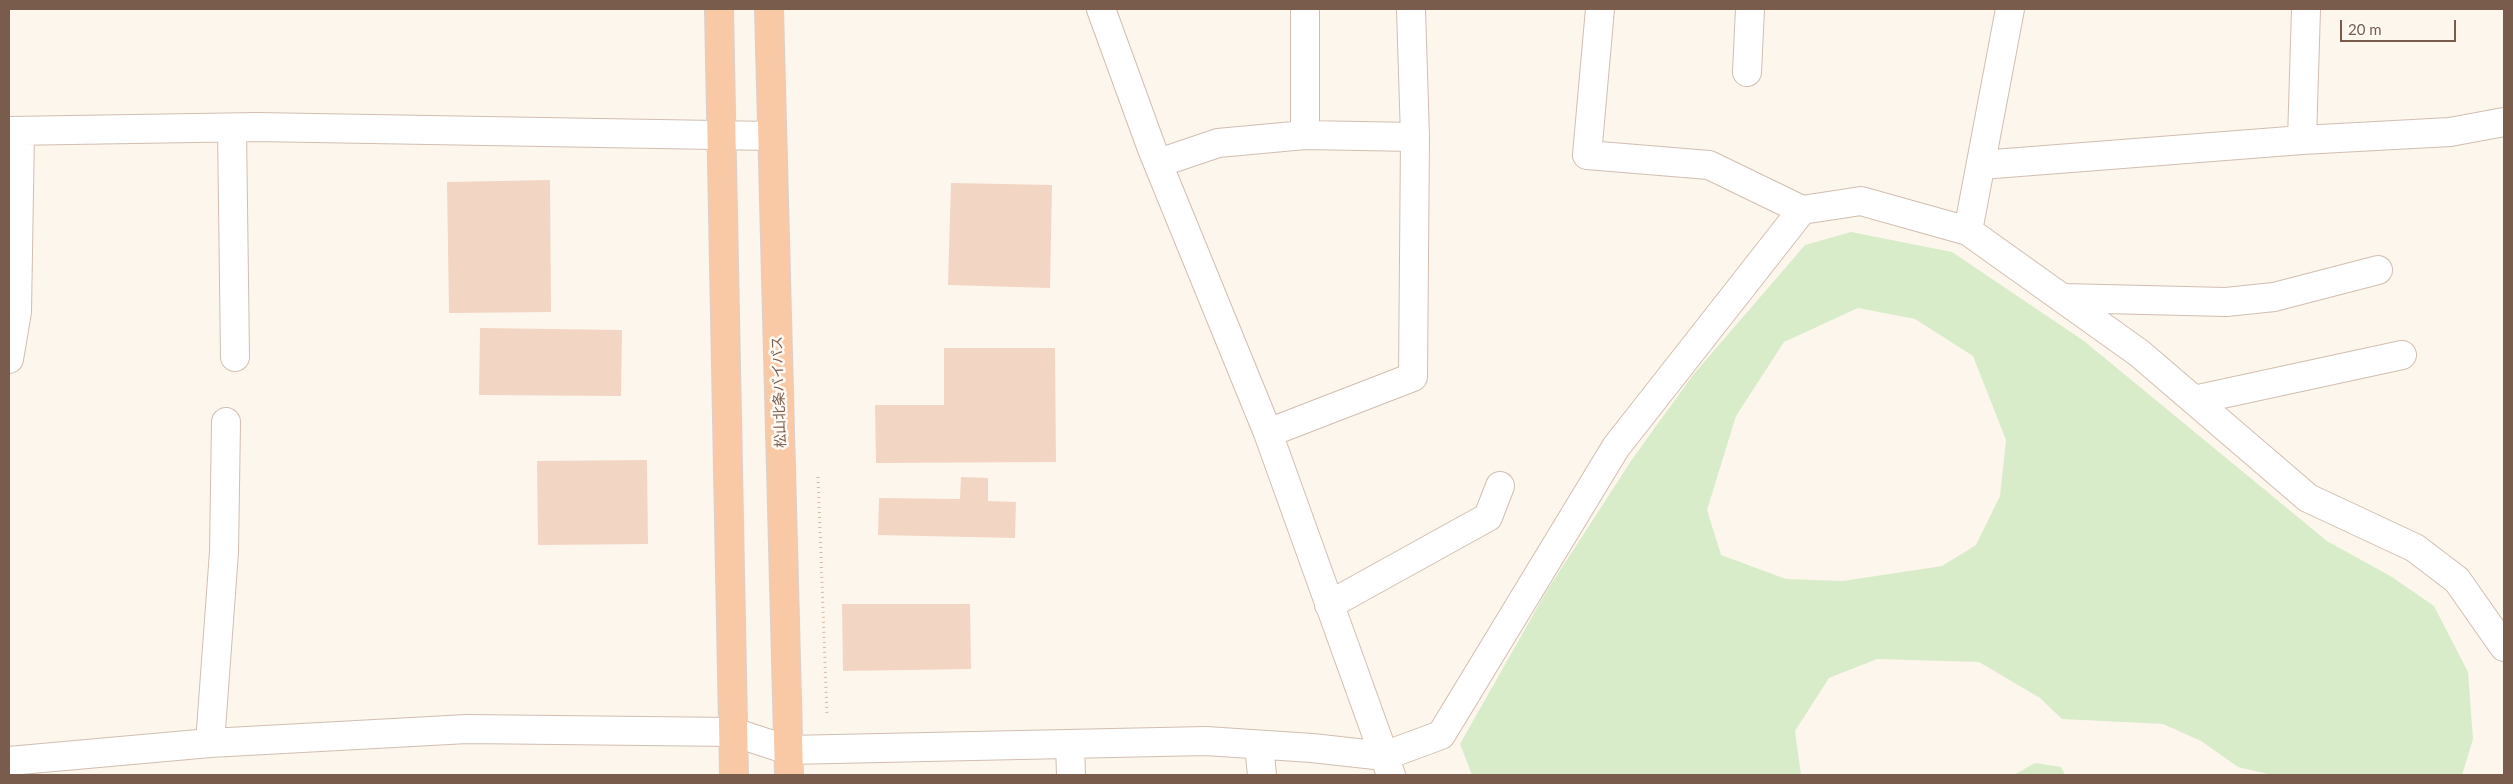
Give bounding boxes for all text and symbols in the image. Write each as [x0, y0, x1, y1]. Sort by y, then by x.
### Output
scale bar [2343, 10, 2459, 42]
text: 20 m [2348, 20, 2382, 38]
street label: 松山北条バイパス [769, 336, 789, 448]

